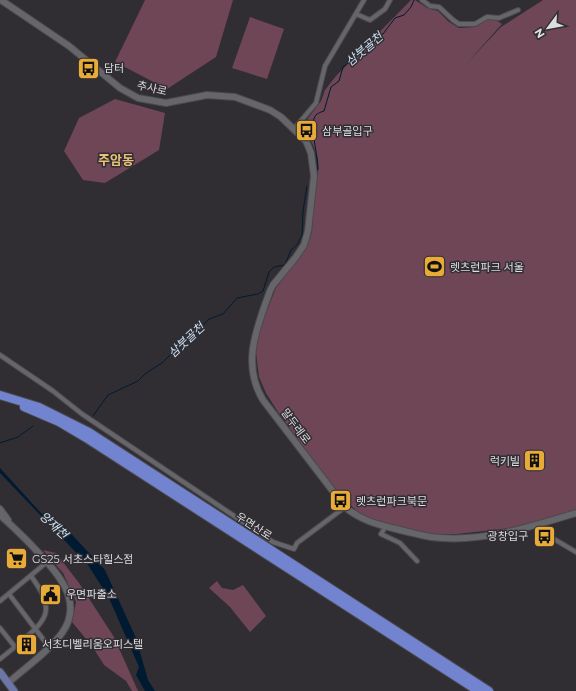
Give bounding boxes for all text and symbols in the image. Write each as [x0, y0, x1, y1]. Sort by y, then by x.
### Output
north arrow [528, 8, 568, 48]
text: N [531, 26, 548, 41]
water label: 삼붓골천 [342, 28, 387, 69]
bus stop icon: 담터 [76, 55, 102, 81]
place label: 담터 [104, 61, 124, 75]
street label: 추사로 [136, 78, 168, 98]
bus stop icon: 삼부골입구 [293, 118, 319, 144]
place label: 삼부골입구 [322, 124, 373, 138]
district label: 주암동 [98, 152, 134, 168]
sports icon: 렛츠런파크 서울 [421, 254, 447, 280]
place label: 렛츠런파크 서울 [450, 260, 524, 274]
water label: 삼붓골천 [165, 318, 209, 361]
street label: 말두레로 [278, 406, 314, 446]
building icon: 럭키빌 [522, 448, 548, 474]
place label: 럭키빌 [490, 454, 520, 468]
bus stop icon: 렛츠런파크북문 [327, 488, 353, 514]
place label: 렛츠런파크북문 [356, 494, 427, 508]
water label: 양재천 [37, 508, 73, 543]
street label: 우면산로 [233, 509, 275, 543]
bus stop icon: 광창입구 [531, 523, 557, 549]
place label: 광창입구 [488, 529, 528, 543]
supermarket icon: GS25 서초스타힐스점 [3, 546, 29, 572]
place label: GS25 서초스타힐스점 [32, 552, 133, 566]
public building icon: 우면파출소 [37, 581, 63, 607]
place label: 우면파출소 [66, 587, 117, 601]
building icon: 서초디벨리움오피스텔 [13, 631, 39, 657]
place label: 서초디벨리움오피스텔 [42, 637, 143, 651]

